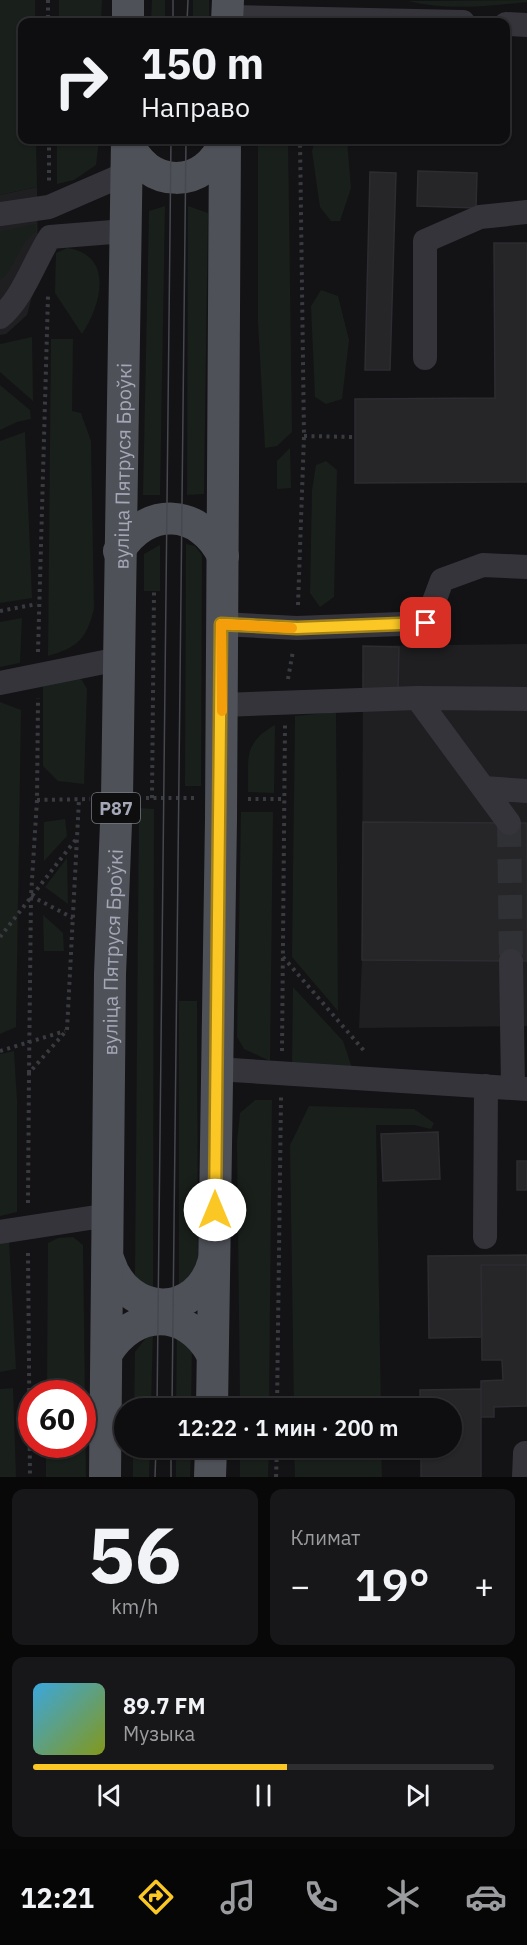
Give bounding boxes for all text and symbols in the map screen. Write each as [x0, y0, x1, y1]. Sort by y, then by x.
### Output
text: 150 m [141, 36, 264, 91]
icon: right [42, 42, 120, 120]
text: Направо [141, 89, 250, 124]
street label: вуліца Пятруся Броўкі [107, 363, 137, 570]
pin [400, 597, 451, 648]
icon: arrive [409, 606, 442, 639]
road number: Р87 [92, 793, 140, 823]
street label: вуліца Пятруся Броўкі [96, 848, 128, 1055]
position arrow [183, 1178, 247, 1242]
speed limit sign: 60 [18, 1380, 96, 1458]
text: 12:22 · 1 мин · 200 m [177, 1413, 399, 1442]
text: 56 [88, 1503, 182, 1604]
text: Климат [291, 1524, 361, 1551]
text: 19° [355, 1555, 430, 1613]
text: − [291, 1564, 310, 1607]
text: + [474, 1564, 494, 1607]
text: km/h [111, 1593, 158, 1620]
text: 89.7 FM [123, 1691, 206, 1720]
text: Музыка [123, 1720, 195, 1747]
icon: previous [93, 1779, 126, 1812]
icon: pause [247, 1779, 280, 1812]
icon: next [401, 1779, 434, 1812]
icon: directions [135, 1876, 177, 1918]
icon: music [217, 1876, 259, 1918]
icon: phone [300, 1876, 342, 1918]
icon: climate [382, 1876, 424, 1918]
icon: car [465, 1876, 507, 1918]
text: 12:21 [20, 1880, 94, 1915]

